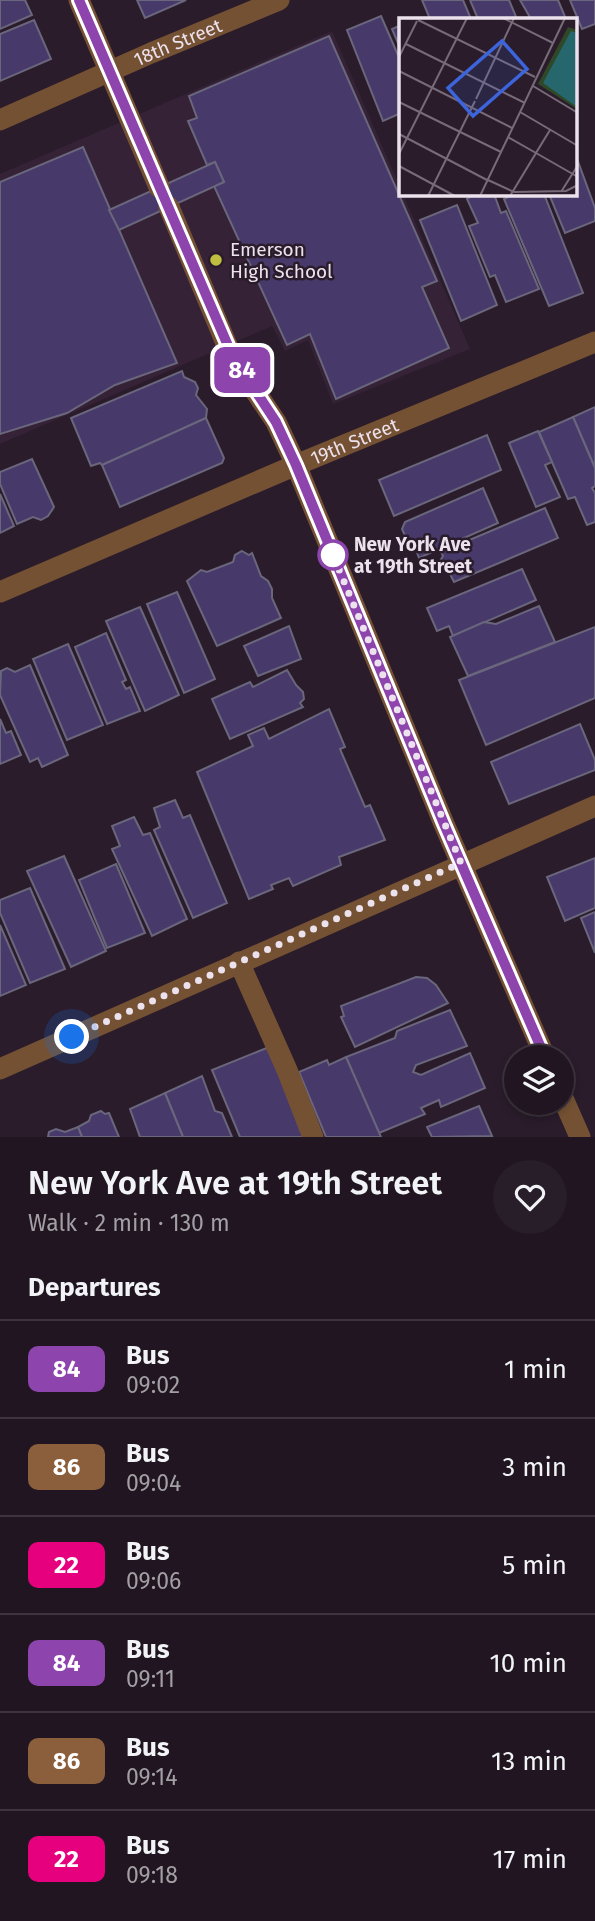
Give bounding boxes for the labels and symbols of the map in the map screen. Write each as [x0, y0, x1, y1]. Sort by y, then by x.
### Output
street label: 18th Street [130, 14, 225, 71]
inset map [399, 18, 578, 196]
place label: Emerson High School [230, 238, 333, 283]
marker: Emerson High School [208, 252, 224, 268]
line badge: 84 [210, 347, 274, 393]
street label: 19th Street [307, 413, 402, 470]
place label: New York Ave at 19th Street [354, 533, 473, 578]
marker: New York Ave at 19th Street [318, 540, 348, 570]
your location [54, 1019, 89, 1054]

